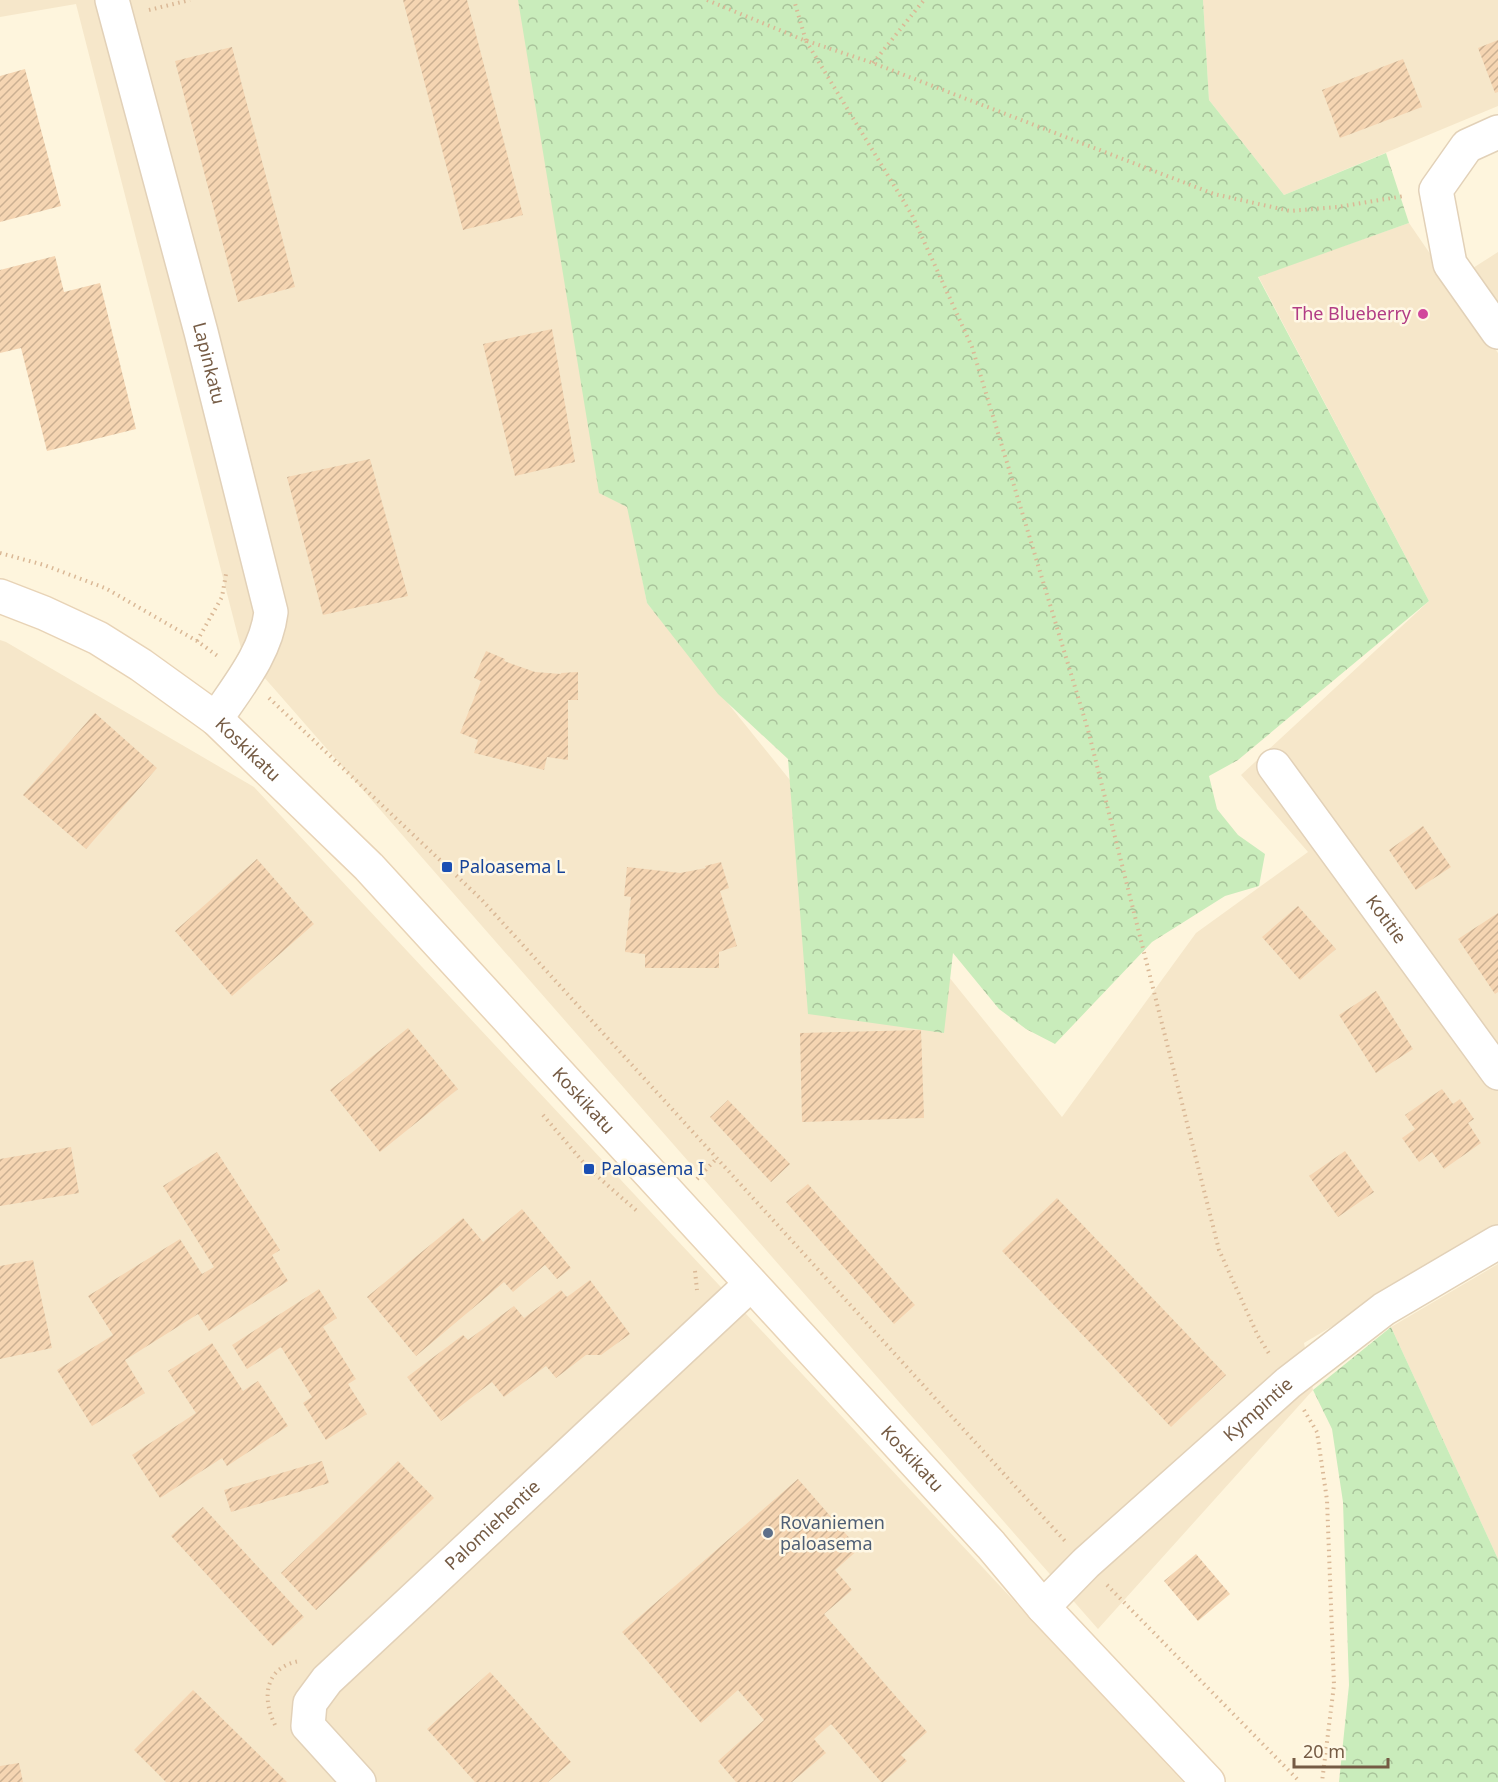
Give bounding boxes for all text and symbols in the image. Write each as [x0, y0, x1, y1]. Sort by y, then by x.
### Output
place label: The Blueberry [1292, 301, 1412, 325]
marker: The Blueberry [1416, 307, 1430, 321]
street label: Lapinkatu [188, 319, 232, 407]
street label: Koskikatu [210, 712, 286, 786]
place label: Paloasema L [459, 854, 565, 878]
marker: Paloasema L [440, 860, 454, 874]
street label: Kotitie [1361, 890, 1413, 948]
street label: Koskikatu [548, 1062, 621, 1139]
place label: Paloasema I [601, 1156, 704, 1180]
marker: Paloasema I [582, 1162, 596, 1176]
street label: Kympintie [1218, 1372, 1297, 1446]
street label: Koskikatu [876, 1420, 949, 1497]
street label: Palomiehentie [439, 1474, 545, 1575]
place label: Rovaniemen paloasema [780, 1510, 885, 1555]
marker: Rovaniemen paloasema [761, 1526, 775, 1540]
scale bar [1294, 1731, 1388, 1769]
text: 20 m [1303, 1739, 1345, 1763]

